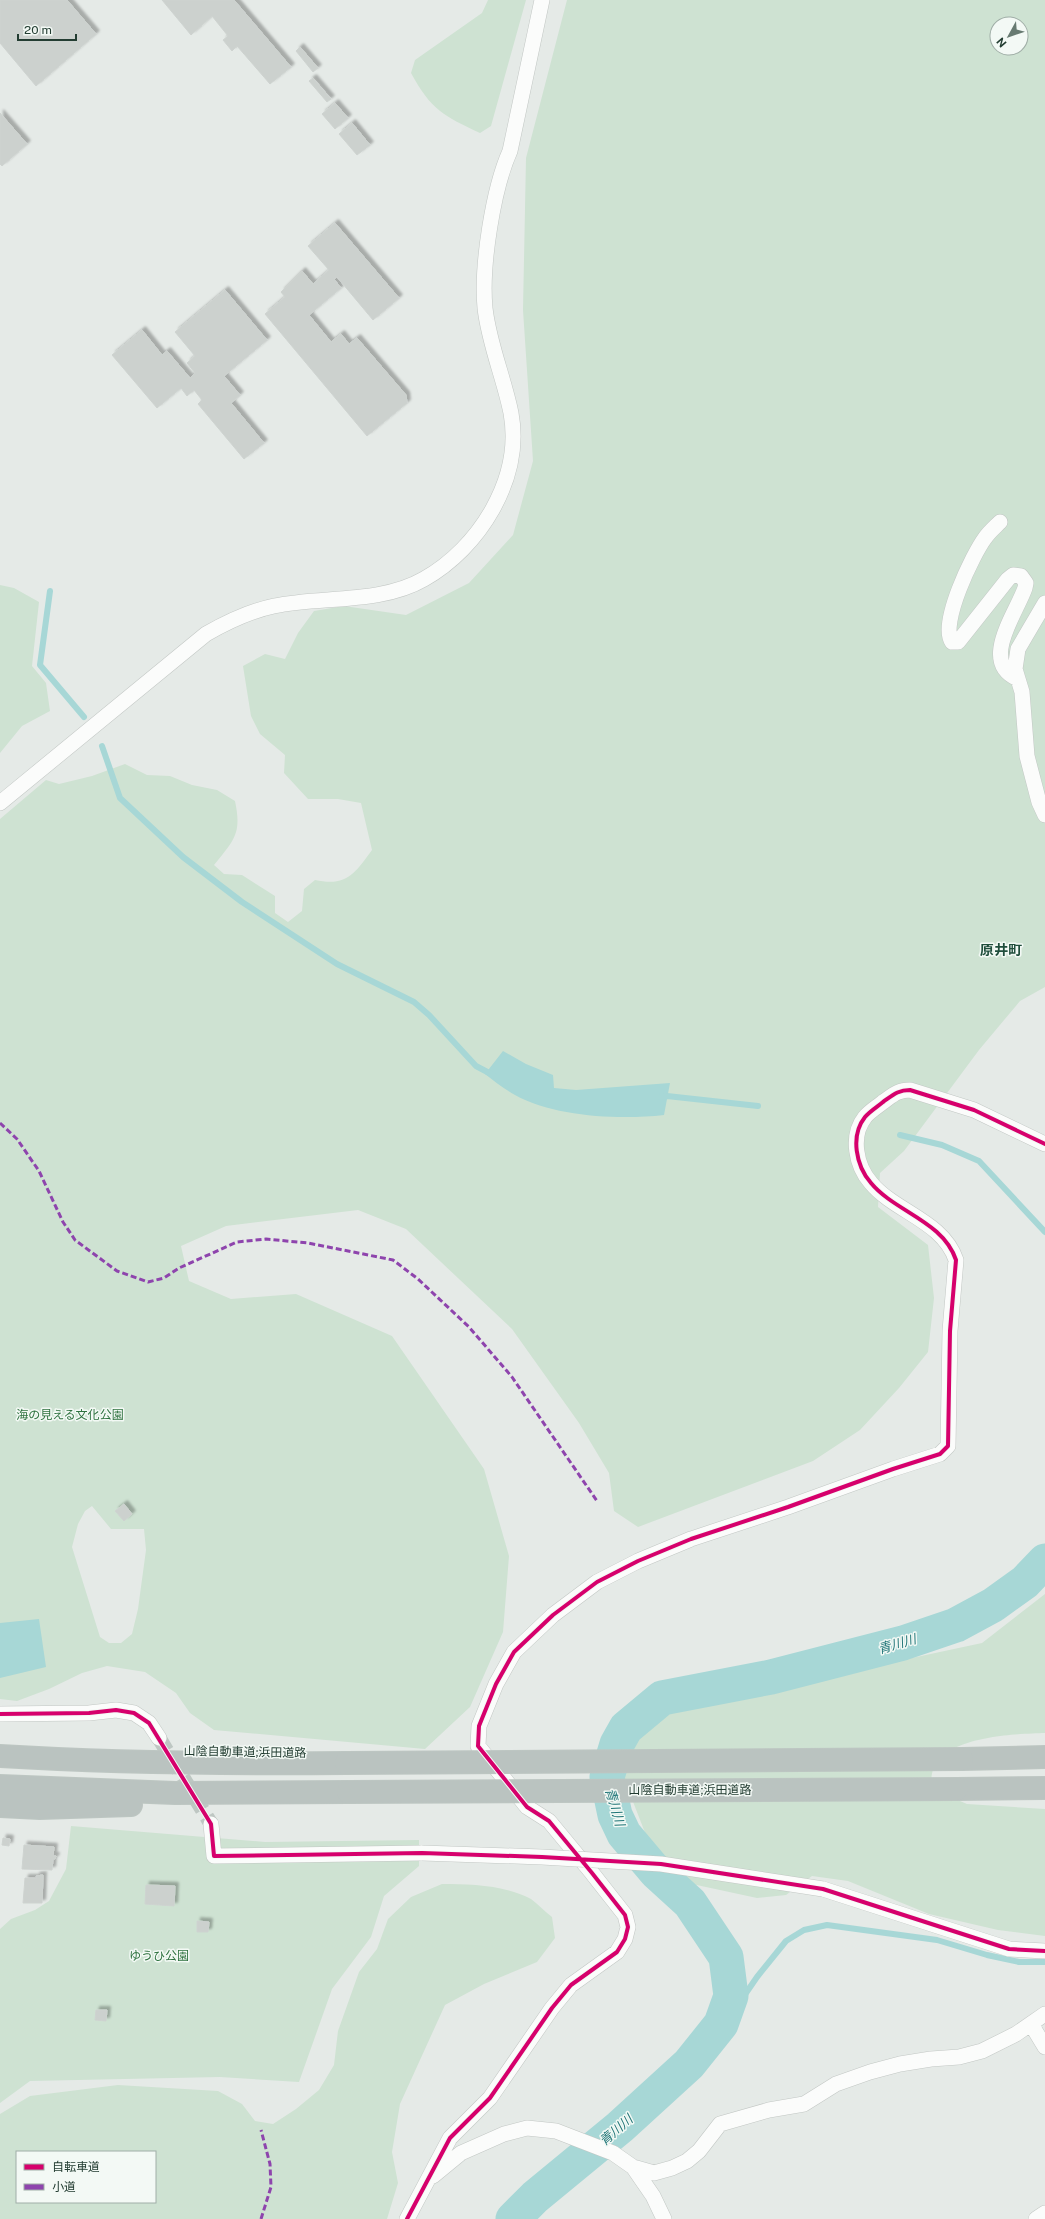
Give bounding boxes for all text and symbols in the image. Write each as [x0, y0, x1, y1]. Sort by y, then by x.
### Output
scale bar [18, 16, 76, 42]
north arrow [989, 16, 1029, 56]
text: 20 m [24, 23, 52, 37]
text: N [994, 35, 1009, 50]
district label: 原井町 [980, 942, 1022, 958]
park label: 海の見える文化公園 [16, 1408, 124, 1422]
water label: 青川川 [876, 1631, 920, 1657]
street label: 山陰自動車道;浜田道路 [183, 1744, 307, 1760]
street label: 山陰自動車道;浜田道路 [629, 1783, 751, 1797]
water label: 青川川 [602, 1786, 628, 1830]
park label: ゆうひ公園 [129, 1949, 189, 1963]
water label: 青川川 [596, 2110, 637, 2148]
legend [16, 2151, 156, 2203]
text: 自転車道 [52, 2160, 100, 2174]
text: 小道 [52, 2180, 76, 2194]

